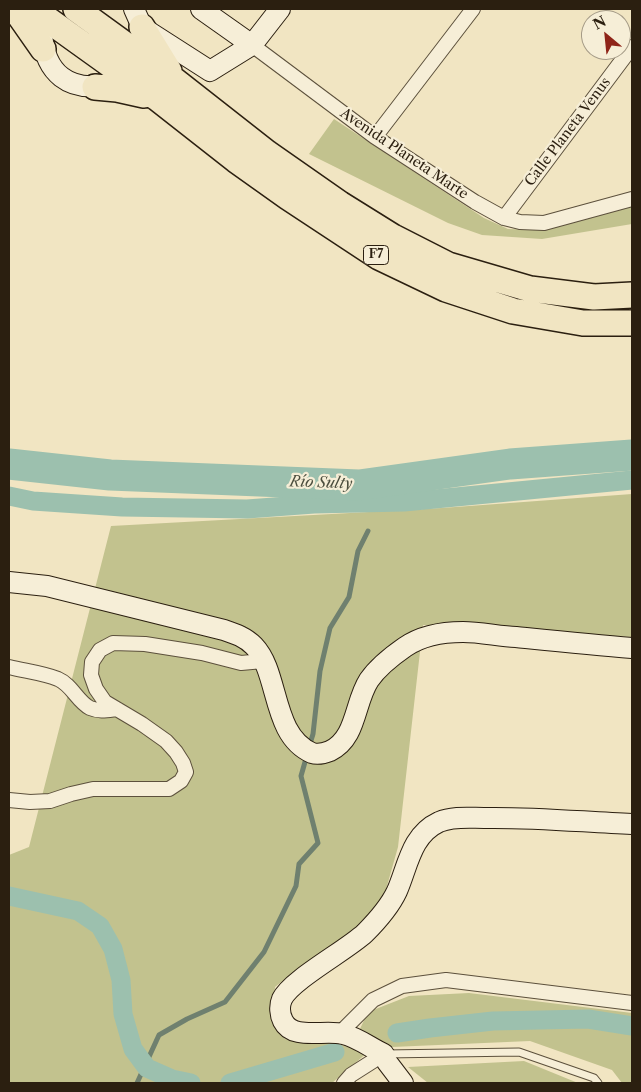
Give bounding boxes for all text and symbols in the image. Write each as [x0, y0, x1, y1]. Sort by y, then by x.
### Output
north arrow [581, 10, 631, 60]
text: N [590, 12, 609, 33]
street label: Calle Planeta Venus [522, 74, 614, 190]
street label: Avenida Planeta Marte [337, 105, 471, 203]
road number: F7 [364, 246, 388, 264]
water label: Río Sulty [289, 473, 353, 493]

